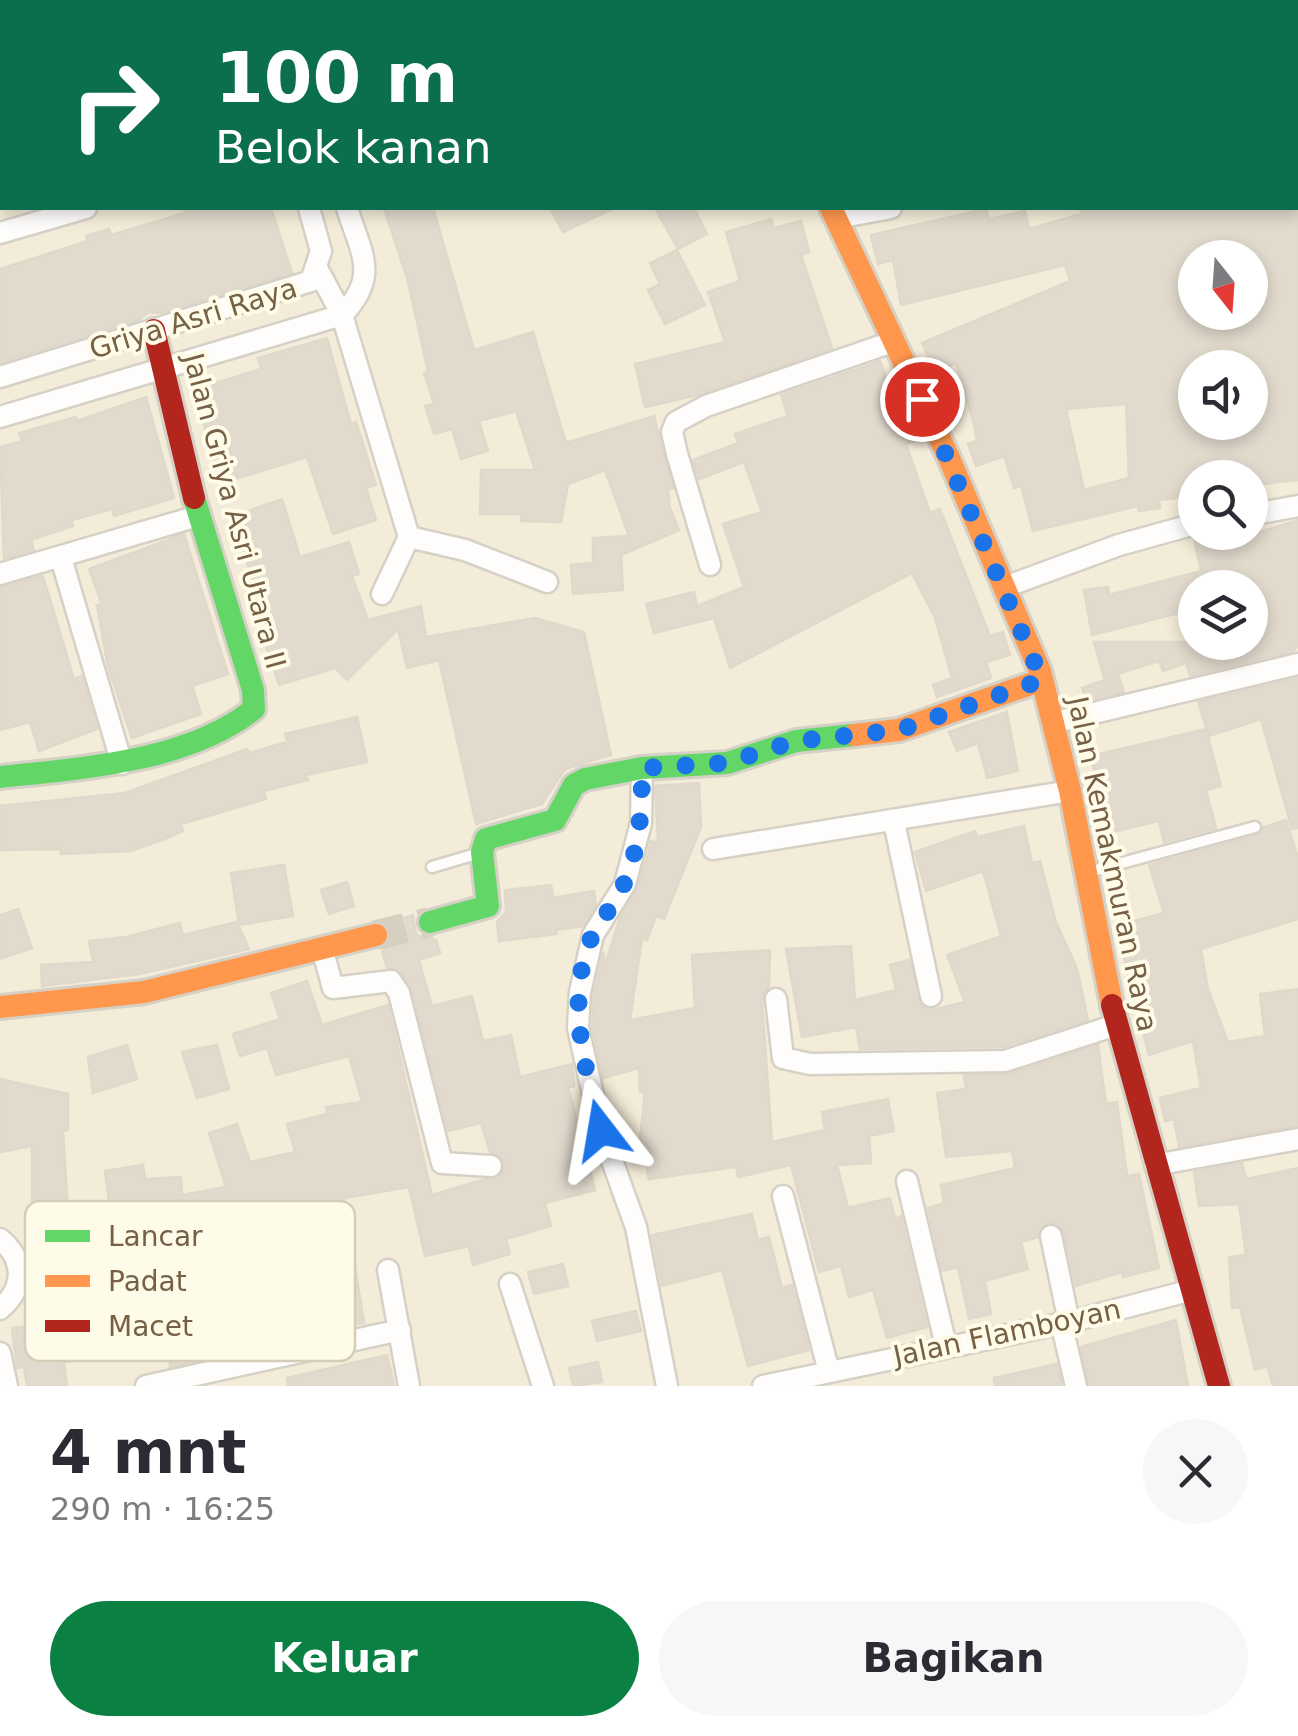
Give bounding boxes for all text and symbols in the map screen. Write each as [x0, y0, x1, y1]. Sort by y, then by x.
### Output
text: 100 m [215, 37, 458, 119]
icon: right [50, 40, 180, 170]
text: Belok kanan [215, 121, 491, 174]
north arrow [1178, 240, 1268, 330]
map controls [1178, 240, 1268, 660]
street label: Griya Asri Raya [85, 271, 301, 366]
street label: Jalan Griya Asri Utara II [176, 348, 293, 672]
button: sound [1178, 350, 1268, 440]
pin [880, 357, 965, 442]
icon: arrive [895, 372, 950, 427]
button: search [1178, 460, 1268, 550]
button: layers [1178, 570, 1268, 660]
street label: Jalan Kemakmuran Raya [1060, 691, 1164, 1035]
position arrow [549, 1078, 653, 1182]
legend [25, 1201, 355, 1361]
text: Lancar [108, 1220, 203, 1253]
text: Padat [108, 1265, 187, 1298]
street label: Jalan Flamboyan [888, 1292, 1124, 1373]
text: Macet [108, 1310, 193, 1343]
text: 4 mnt [50, 1417, 247, 1487]
button: close [1143, 1419, 1248, 1524]
text: 290 m · 16:25 [50, 1490, 275, 1528]
button: Keluar [50, 1601, 639, 1716]
button: Bagikan [659, 1601, 1248, 1716]

